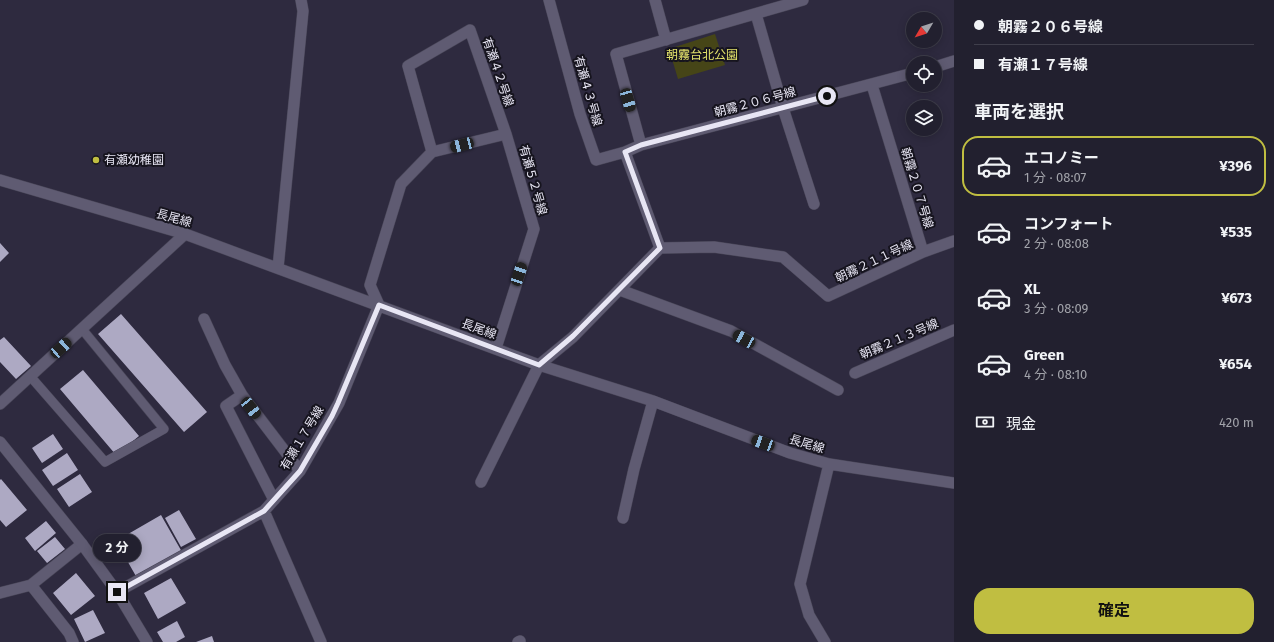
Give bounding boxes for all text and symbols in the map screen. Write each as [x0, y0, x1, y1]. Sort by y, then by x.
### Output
north arrow [906, 12, 942, 48]
map controls [906, 12, 942, 136]
text: 朝霧２０６号線 [998, 18, 1103, 36]
street label: 有瀬４２号線 [480, 36, 516, 108]
park label: 朝霧台北公園 [666, 48, 738, 62]
street label: 有瀬４３号線 [571, 54, 605, 128]
button: locate [906, 56, 942, 92]
text: 有瀬１７号線 [998, 56, 1088, 74]
street label: 朝霧２０６号線 [713, 84, 797, 120]
car [619, 87, 637, 113]
route start [818, 87, 836, 105]
button: layers [906, 100, 942, 136]
text: 車両を選択 [974, 101, 1064, 123]
car [449, 136, 475, 154]
street label: 有瀬５２号線 [516, 143, 550, 217]
street label: 朝霧２０７号線 [898, 146, 936, 230]
icon: car [976, 148, 1012, 184]
text: エコノミー [1024, 149, 1099, 167]
place label: 有瀬幼稚園 [104, 153, 164, 167]
marker: 有瀬幼稚園 [91, 155, 101, 165]
text: ¥396 [1219, 157, 1252, 175]
text: 1 分 · 08:07 [1024, 170, 1086, 185]
street label: 長尾線 [155, 206, 193, 230]
icon: car [976, 214, 1012, 250]
text: コンフォート [1024, 215, 1114, 233]
text: ¥535 [1220, 223, 1252, 241]
text: 2 分 · 08:08 [1024, 236, 1089, 251]
street label: 朝霧２１１号線 [833, 237, 915, 285]
car [510, 261, 528, 287]
icon: car [976, 280, 1012, 316]
text: XL [1024, 280, 1040, 298]
text: ¥673 [1221, 289, 1252, 307]
text: 3 分 · 08:09 [1024, 301, 1088, 316]
street label: 長尾線 [460, 316, 498, 342]
street label: 朝霧２１３号線 [858, 316, 940, 362]
car [731, 328, 757, 350]
car [48, 336, 74, 360]
icon: car [976, 346, 1012, 382]
text: Green [1024, 346, 1064, 364]
text: ¥654 [1219, 355, 1252, 373]
text: 4 分 · 08:10 [1024, 367, 1087, 382]
car [239, 395, 263, 421]
street label: 有瀬１７号線 [277, 404, 327, 472]
icon: cash [974, 411, 996, 433]
text: 現金 [1006, 415, 1036, 433]
text: 420 m [1219, 415, 1254, 430]
street label: 長尾線 [788, 432, 826, 456]
car [750, 433, 776, 453]
callout: 2 分 [93, 534, 141, 562]
text: 2 分 [106, 540, 128, 555]
route end [108, 583, 126, 601]
button: 確定 [974, 588, 1254, 634]

